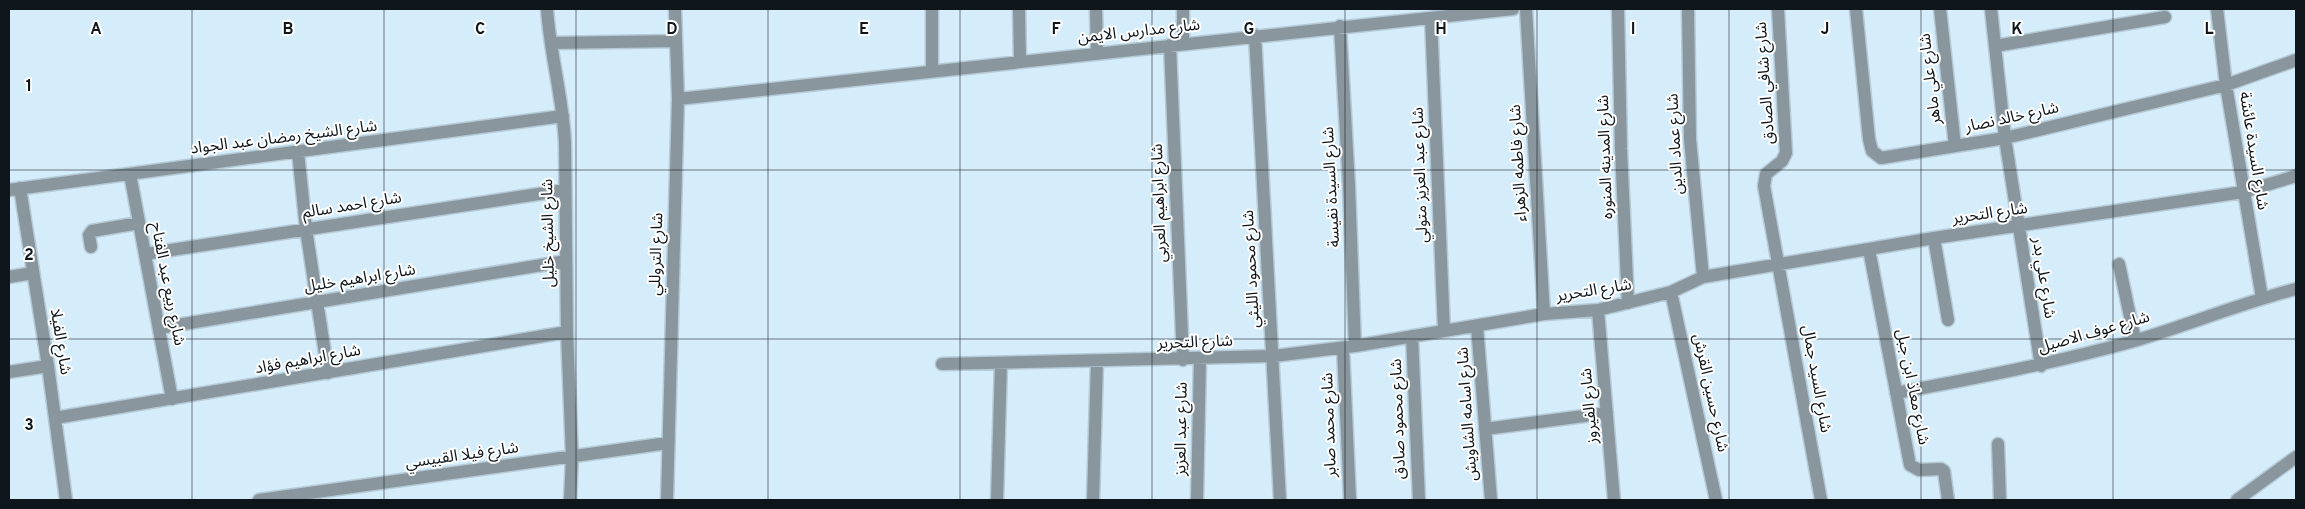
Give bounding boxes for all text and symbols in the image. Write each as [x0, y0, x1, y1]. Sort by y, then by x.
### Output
street label: شارع مدارس الايمن [1077, 16, 1201, 49]
text: A [90, 20, 102, 40]
text: B [282, 20, 294, 40]
text: C [475, 20, 485, 40]
text: D [666, 20, 678, 40]
text: E [859, 20, 869, 40]
text: F [1051, 20, 1061, 40]
text: G [1244, 20, 1254, 40]
text: H [1435, 20, 1447, 40]
text: I [1631, 20, 1635, 40]
text: J [1821, 20, 1829, 40]
text: K [2011, 20, 2023, 40]
text: L [2204, 20, 2214, 40]
street label: شارع شافي الصادق [1752, 21, 1781, 145]
street label: شارع علي ماهر [1915, 32, 1948, 127]
text: 1 [26, 77, 32, 97]
street label: شارع السيدة عائشة [2233, 90, 2272, 212]
street label: شارع عماد الدين [1663, 93, 1690, 195]
street label: شارع المدينه المنوره [1594, 94, 1619, 220]
street label: شارع خالد نصار [1962, 98, 2061, 139]
street label: شارع فاطمه الزهراء [1506, 104, 1533, 222]
street label: شارع عبد العزيز متولي [1409, 107, 1434, 243]
street label: شارع الشيخ رمضان عبد الجواد [190, 117, 379, 160]
street label: شارع السيدة نفيسة [1319, 126, 1346, 248]
street label: شارع ابراهيم العربي [1148, 143, 1173, 263]
street label: شارع الشيخ خليل [538, 179, 561, 287]
street label: شارع احمد سالم [301, 188, 403, 225]
street label: شارع التحرير [1950, 199, 2029, 230]
street label: شارع محمود الليثي [1239, 209, 1266, 329]
street label: شارع التروللي [646, 212, 669, 296]
street label: شارع ربيع عبد الفتاح [144, 221, 189, 348]
street label: شارع علي بدر [2026, 235, 2059, 320]
text: 2 [24, 246, 34, 266]
street label: شارع ابراهيم خليل [303, 260, 417, 299]
street label: شارع التحرير [1554, 275, 1633, 308]
street label: شارع الفيلا [44, 308, 75, 377]
street label: شارع عوف الاصيل [2036, 308, 2152, 359]
street label: شارع السيد جمال [1796, 323, 1835, 435]
street label: شارع معاذ ابن جبل [1890, 327, 1933, 447]
street label: شارع التحرير [1156, 332, 1233, 355]
street label: شارع حسين القرش [1687, 332, 1732, 454]
street label: شارع ابراهيم فؤاد [254, 341, 363, 380]
street label: شارع اسامه الشاويش [1453, 346, 1484, 482]
street label: شارع محمود صادق [1387, 358, 1412, 480]
street label: شارع الفيروز [1577, 367, 1604, 446]
street label: شارع محمد صابر [1318, 372, 1343, 479]
street label: شارع عبد العزيز [1171, 382, 1194, 477]
text: 3 [24, 416, 34, 436]
street label: شارع فيلا القبيسي [404, 438, 520, 475]

